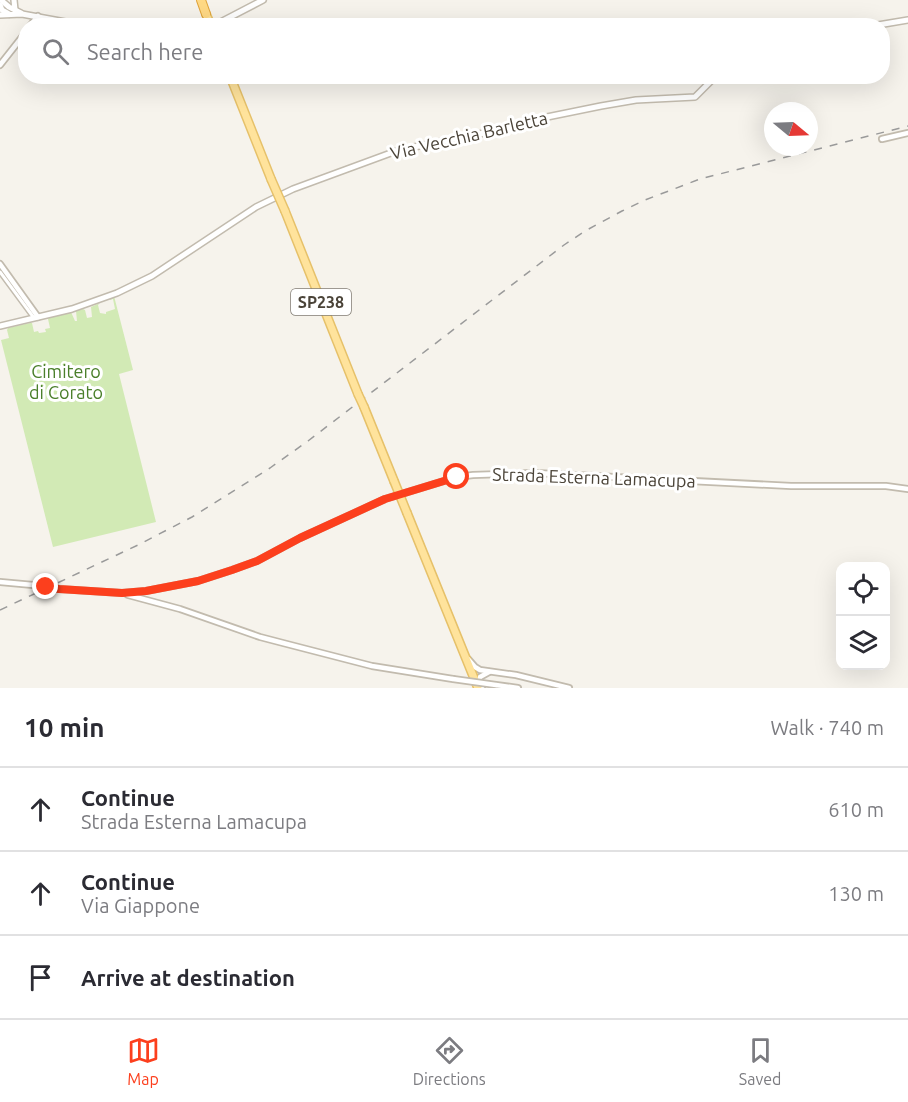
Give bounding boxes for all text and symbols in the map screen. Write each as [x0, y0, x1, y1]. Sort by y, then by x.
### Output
search box [18, 18, 890, 84]
icon: search [39, 35, 72, 68]
text: Search here [87, 39, 203, 64]
north arrow [764, 102, 818, 156]
street label: Via Vecchia Barletta [388, 107, 549, 163]
road number: SP238 [291, 289, 351, 315]
park label: Cimitero di Corato [29, 361, 103, 402]
route start [443, 463, 469, 489]
street label: Strada Esterna Lamacupa [492, 463, 696, 491]
map controls [836, 562, 890, 670]
button: locate [836, 562, 890, 616]
route end [32, 573, 58, 599]
button: layers [836, 616, 890, 670]
text: 10 min [24, 713, 104, 742]
text: Walk · 740 m [771, 716, 884, 739]
text: Continue [81, 785, 175, 810]
icon: ahead [24, 793, 57, 826]
text: 610 m [828, 798, 884, 821]
text: Strada Esterna Lamacupa [81, 810, 307, 833]
text: Continue [81, 869, 175, 894]
icon: ahead [24, 877, 57, 910]
text: 130 m [828, 882, 884, 905]
text: Via Giappone [81, 894, 200, 917]
icon: arrive [24, 961, 57, 994]
text: Arrive at destination [81, 965, 295, 990]
tab: Map [127, 1034, 160, 1088]
tab: Directions [413, 1034, 486, 1088]
tab: Saved [739, 1034, 781, 1088]

